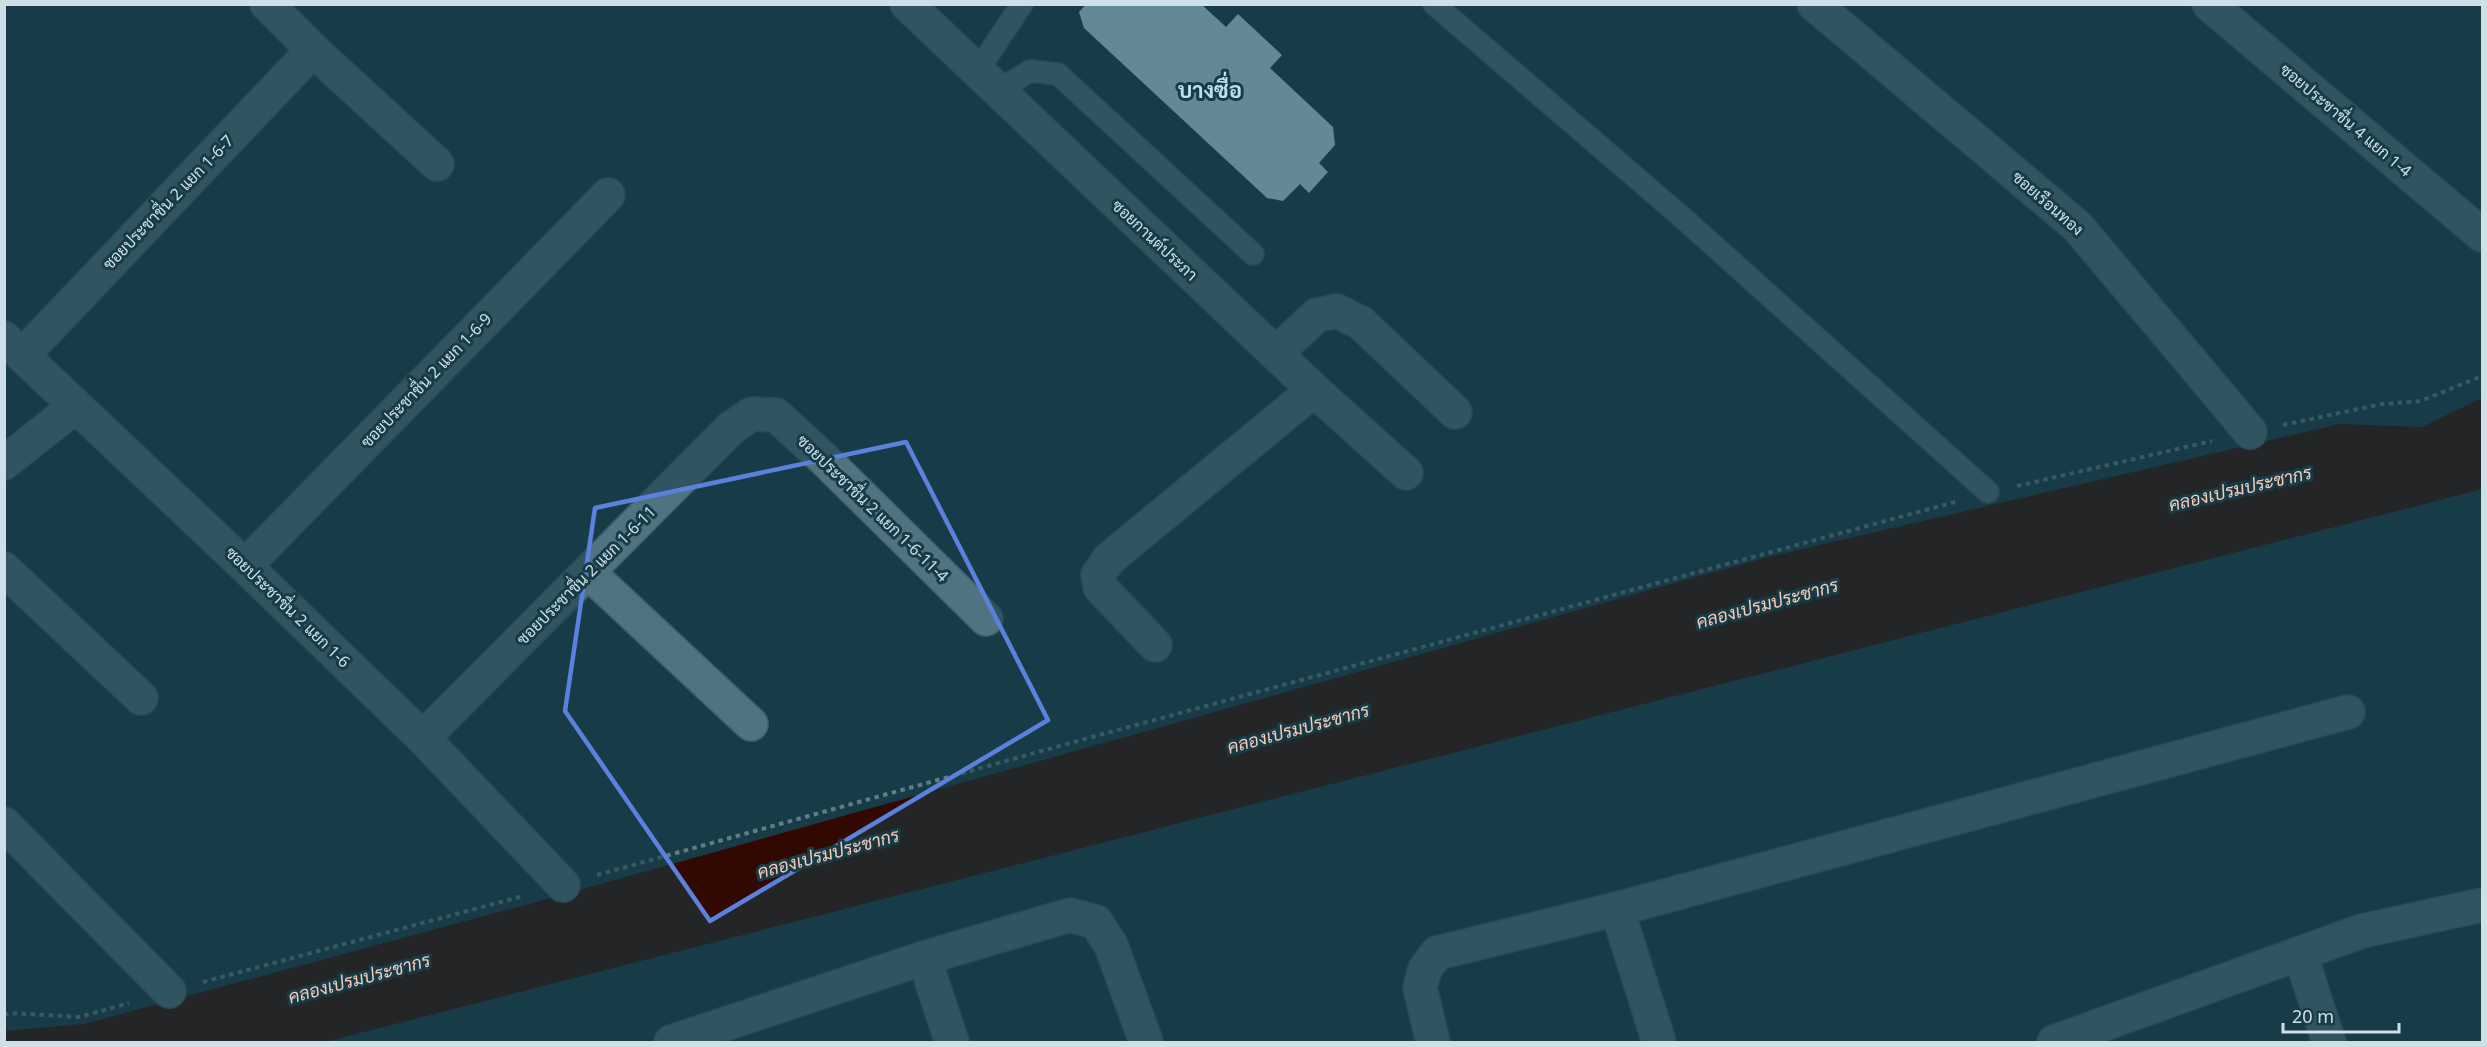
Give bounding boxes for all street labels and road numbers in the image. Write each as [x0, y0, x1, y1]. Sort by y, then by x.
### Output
street label: ซอยประชาชื่น 4 แยก 1-4 [2276, 56, 2418, 182]
street label: ซอยประชาชื่น 2 แยก 1-6-7 [96, 128, 238, 274]
street label: ซอยเรือนทอง [2008, 166, 2088, 240]
street label: ซอยกานต์ประภา [1107, 194, 1203, 285]
street label: ซอยประชาชื่น 2 แยก 1-6-9 [354, 306, 496, 452]
street label: ซอยประชาชื่น 2 แยก 1-6-11-4 [792, 427, 956, 586]
street label: ซอยประชาชื่น 2 แยก 1-6-11 [509, 498, 660, 649]
street label: ซอยประชาชื่น 2 แยก 1-6 [221, 540, 357, 672]

